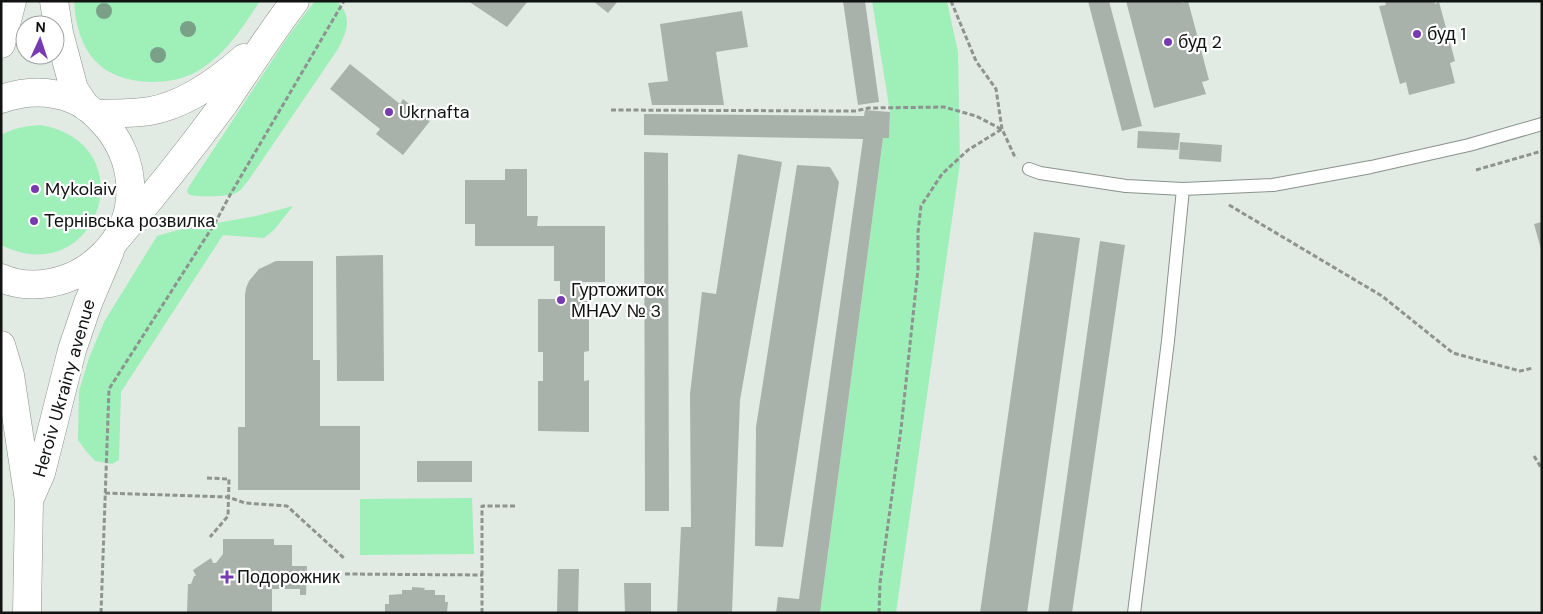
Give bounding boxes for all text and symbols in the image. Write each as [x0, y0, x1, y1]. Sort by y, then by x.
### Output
north arrow [15, 15, 65, 65]
text: N [35, 18, 46, 36]
place label: буд 1 [1427, 22, 1466, 46]
marker: буд 1 [1411, 28, 1423, 40]
place label: буд 2 [1178, 30, 1222, 54]
marker: буд 2 [1162, 36, 1174, 48]
place label: Ukrnafta [399, 100, 470, 124]
marker: Ukrnafta [383, 106, 395, 118]
place label: Mykolaiv [45, 177, 117, 201]
marker: Mykolaiv [29, 183, 41, 195]
place label: Тернівська розвилка [44, 209, 216, 233]
marker: Тернівська розвилка [28, 215, 40, 227]
place label: Гуртожиток МНАУ № 3 [571, 278, 664, 323]
marker: Гуртожиток МНАУ № 3 [555, 294, 567, 306]
street label: Heroiv Ukrainy avenue [27, 296, 101, 480]
place label: Подорожник [237, 565, 340, 589]
marker: Подорожник [221, 571, 233, 583]

